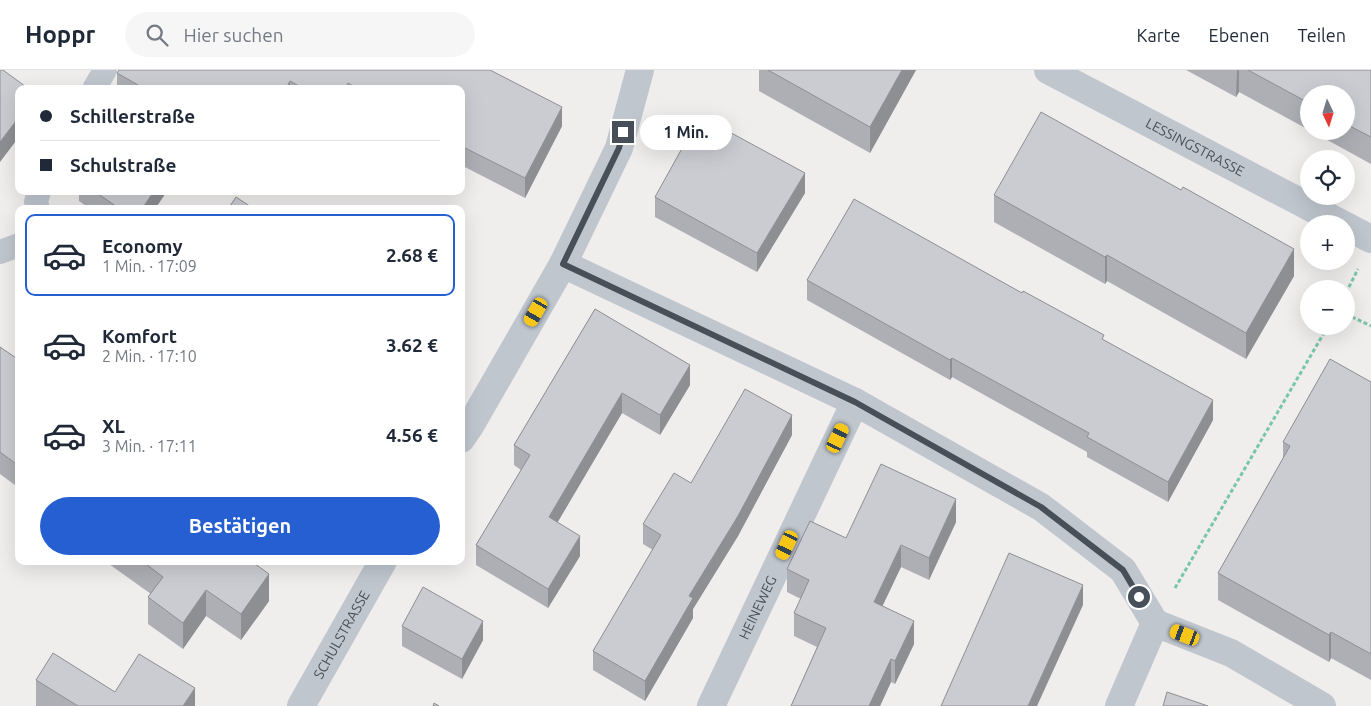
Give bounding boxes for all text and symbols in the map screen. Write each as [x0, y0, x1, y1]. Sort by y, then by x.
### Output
search box [125, 12, 475, 57]
text: Hoppr [25, 21, 95, 48]
icon: search [143, 21, 171, 49]
text: Hier suchen [183, 24, 284, 46]
text: Karte [1137, 25, 1181, 45]
text: Ebenen [1209, 25, 1270, 45]
text: Teilen [1298, 25, 1346, 45]
north arrow [1300, 85, 1355, 140]
map controls [1300, 85, 1355, 335]
text: Schillerstraße [70, 105, 195, 127]
callout: 1 Min. [640, 114, 733, 150]
street label: LESSINGSTRASSE [1143, 115, 1247, 179]
route end [612, 121, 634, 143]
text: 1 Min. [664, 123, 708, 141]
button: locate [1300, 150, 1355, 205]
text: Schulstraße [70, 154, 176, 176]
button: + [1300, 215, 1355, 270]
icon: car [42, 233, 87, 278]
text: Economy [102, 235, 183, 257]
text: 2.68 € [386, 244, 438, 266]
text: 1 Min. · 17:09 [102, 257, 197, 275]
button: − [1300, 280, 1355, 335]
car [522, 295, 549, 329]
icon: car [42, 323, 87, 368]
text: Komfort [102, 325, 177, 347]
text: 3.62 € [386, 334, 438, 356]
text: 2 Min. · 17:10 [102, 347, 197, 365]
icon: car [42, 413, 87, 458]
text: XL [102, 415, 125, 437]
car [824, 421, 851, 455]
text: 4.56 € [386, 424, 438, 446]
text: 3 Min. · 17:11 [102, 437, 197, 455]
button: Bestätigen [40, 497, 440, 555]
car [773, 528, 800, 562]
street label: HEINEWEG [736, 573, 780, 642]
route start [1128, 586, 1150, 608]
street label: SCHULSTRASSE [310, 588, 373, 682]
car [1168, 623, 1201, 647]

